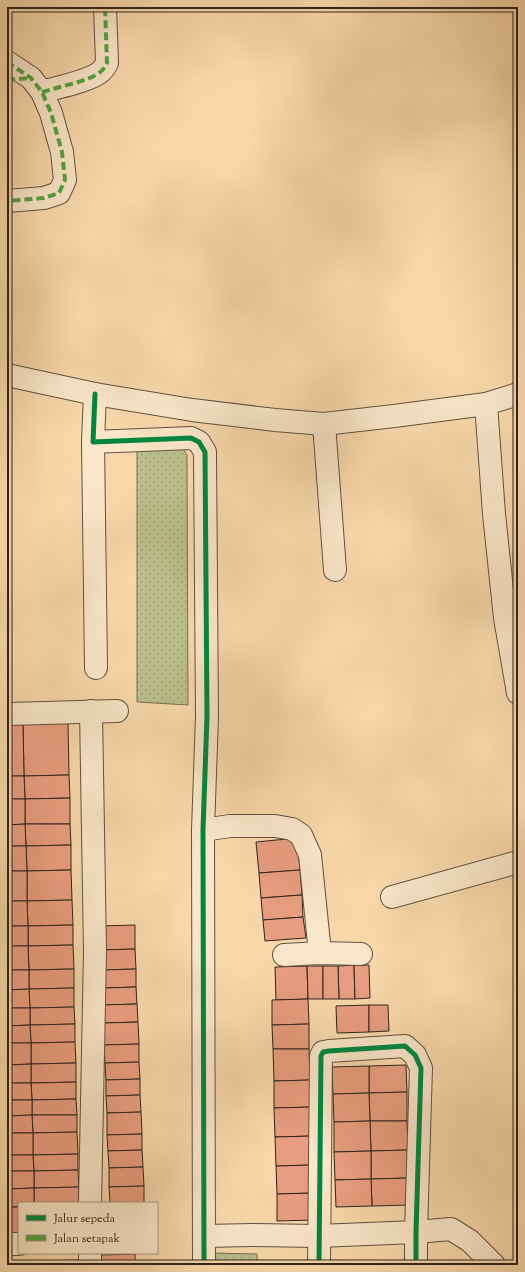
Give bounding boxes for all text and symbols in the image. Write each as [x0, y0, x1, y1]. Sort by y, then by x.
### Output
legend [18, 1202, 158, 1254]
text: Jalur sepeda [53, 1210, 115, 1228]
text: Jalan setapak [53, 1230, 120, 1248]

